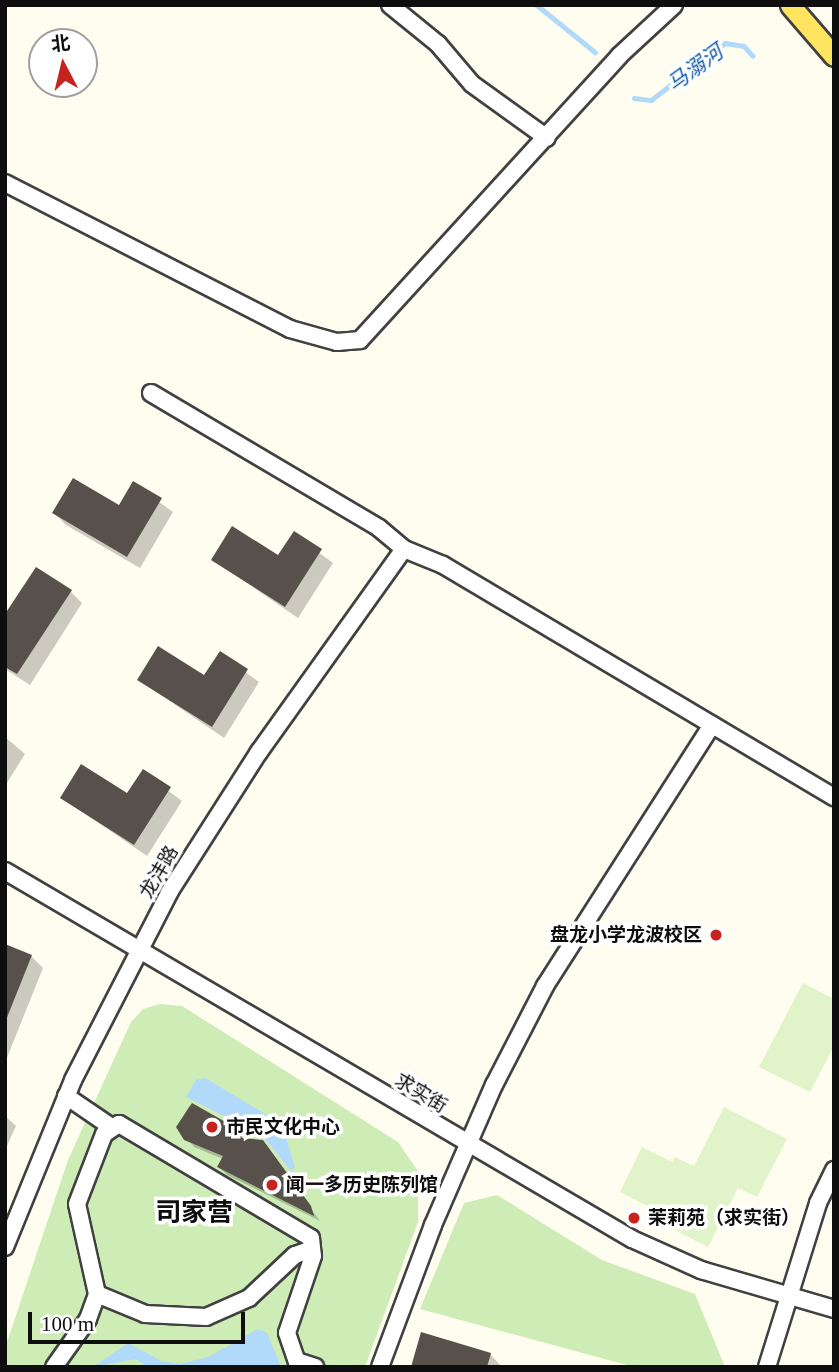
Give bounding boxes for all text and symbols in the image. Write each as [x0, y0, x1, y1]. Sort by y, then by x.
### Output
north arrow [28, 28, 98, 98]
text: 北 [50, 32, 71, 55]
water label: 马溺河 [662, 39, 728, 97]
street label: 龙沣路 [135, 842, 183, 902]
place label: 盘龙小学龙波校区 [550, 924, 702, 946]
marker: 盘龙小学龙波校区 [708, 927, 724, 943]
street label: 求实街 [391, 1069, 451, 1117]
place label: 市民文化中心 [226, 1116, 340, 1138]
marker: 市民文化中心 [204, 1119, 220, 1135]
place label: 闻一多历史陈列馆 [286, 1174, 438, 1196]
marker: 闻一多历史陈列馆 [264, 1177, 280, 1193]
district label: 司家营 [155, 1197, 233, 1229]
place label: 茉莉苑（求实街） [648, 1207, 800, 1229]
marker: 茉莉苑（求实街） [626, 1210, 642, 1226]
scale bar [32, 1298, 248, 1342]
text: 100 m [41, 1312, 94, 1336]

